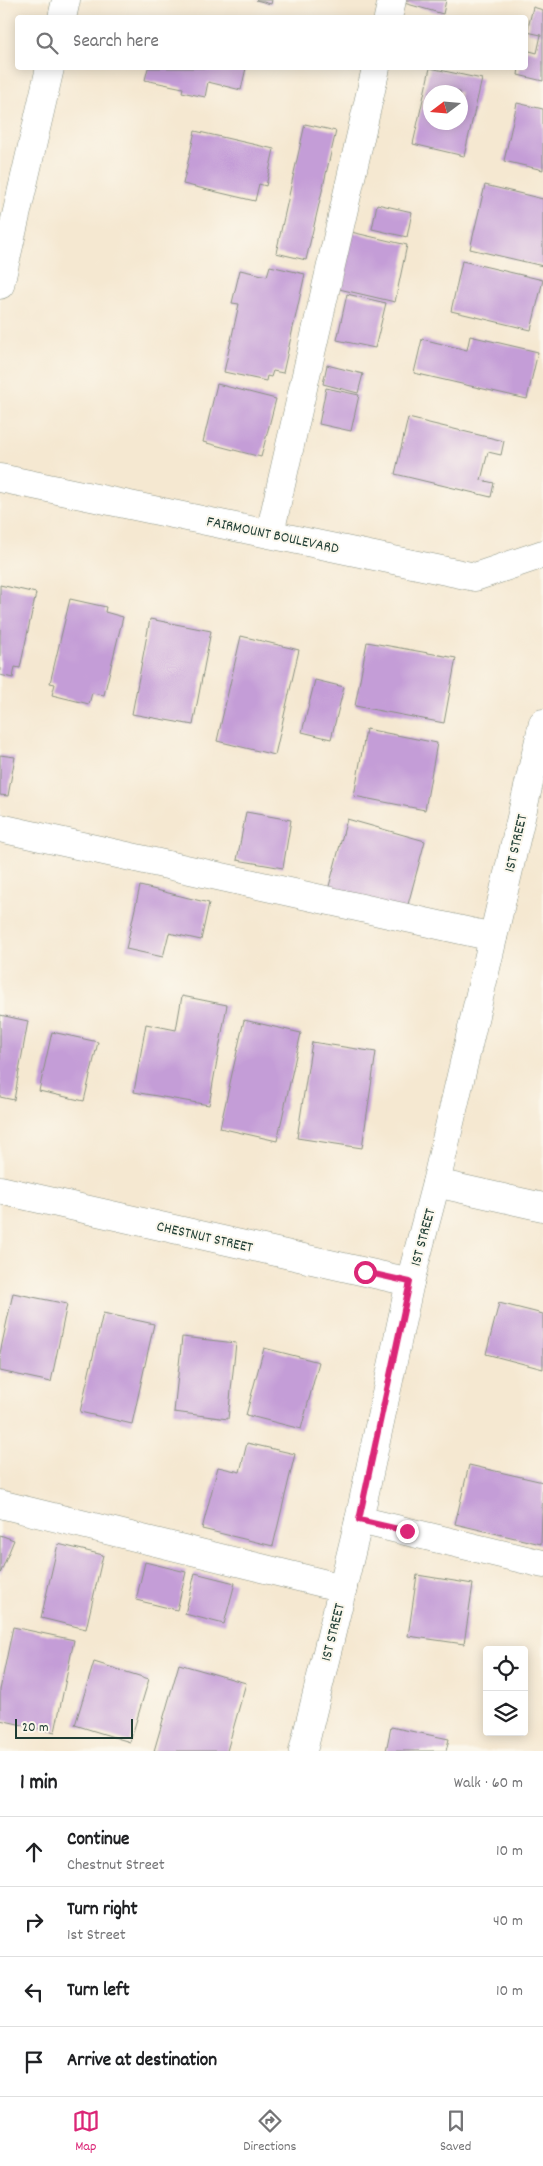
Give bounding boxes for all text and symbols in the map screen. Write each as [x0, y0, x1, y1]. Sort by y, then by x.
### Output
search box [15, 15, 528, 70]
icon: search [33, 29, 61, 57]
text: Search here [73, 29, 159, 56]
north arrow [423, 85, 468, 130]
street label: FAIRMOUNT BOULEVARD [204, 511, 341, 561]
street label: 1ST STREET [500, 812, 534, 875]
street label: 1ST STREET [406, 1206, 442, 1269]
street label: CHESTNUT STREET [154, 1216, 255, 1260]
route start [354, 1261, 377, 1284]
route end [396, 1520, 419, 1543]
street label: 1ST STREET [316, 1601, 352, 1664]
map controls [483, 1646, 528, 1736]
button: locate [483, 1646, 528, 1691]
button: layers [483, 1691, 528, 1736]
scale bar [15, 1716, 132, 1739]
text: 20 m [22, 1718, 49, 1738]
text: 1 min [20, 1769, 57, 1799]
text: Walk · 60 m [454, 1772, 523, 1795]
text: Continue [67, 1827, 129, 1854]
icon: ahead [20, 1838, 48, 1866]
text: 10 m [496, 1840, 523, 1863]
text: Chestnut Street [67, 1854, 165, 1877]
text: Turn right [67, 1897, 138, 1924]
icon: right [20, 1908, 48, 1936]
text: 40 m [493, 1910, 523, 1933]
text: 1st Street [67, 1924, 126, 1947]
icon: left [20, 1978, 48, 2006]
text: Turn left [67, 1978, 130, 2005]
text: 10 m [496, 1980, 523, 2003]
icon: arrive [20, 2048, 48, 2076]
text: Arrive at destination [67, 2048, 217, 2075]
tab: Map [72, 2107, 100, 2157]
tab: Directions [243, 2107, 296, 2157]
tab: Saved [440, 2107, 471, 2157]

